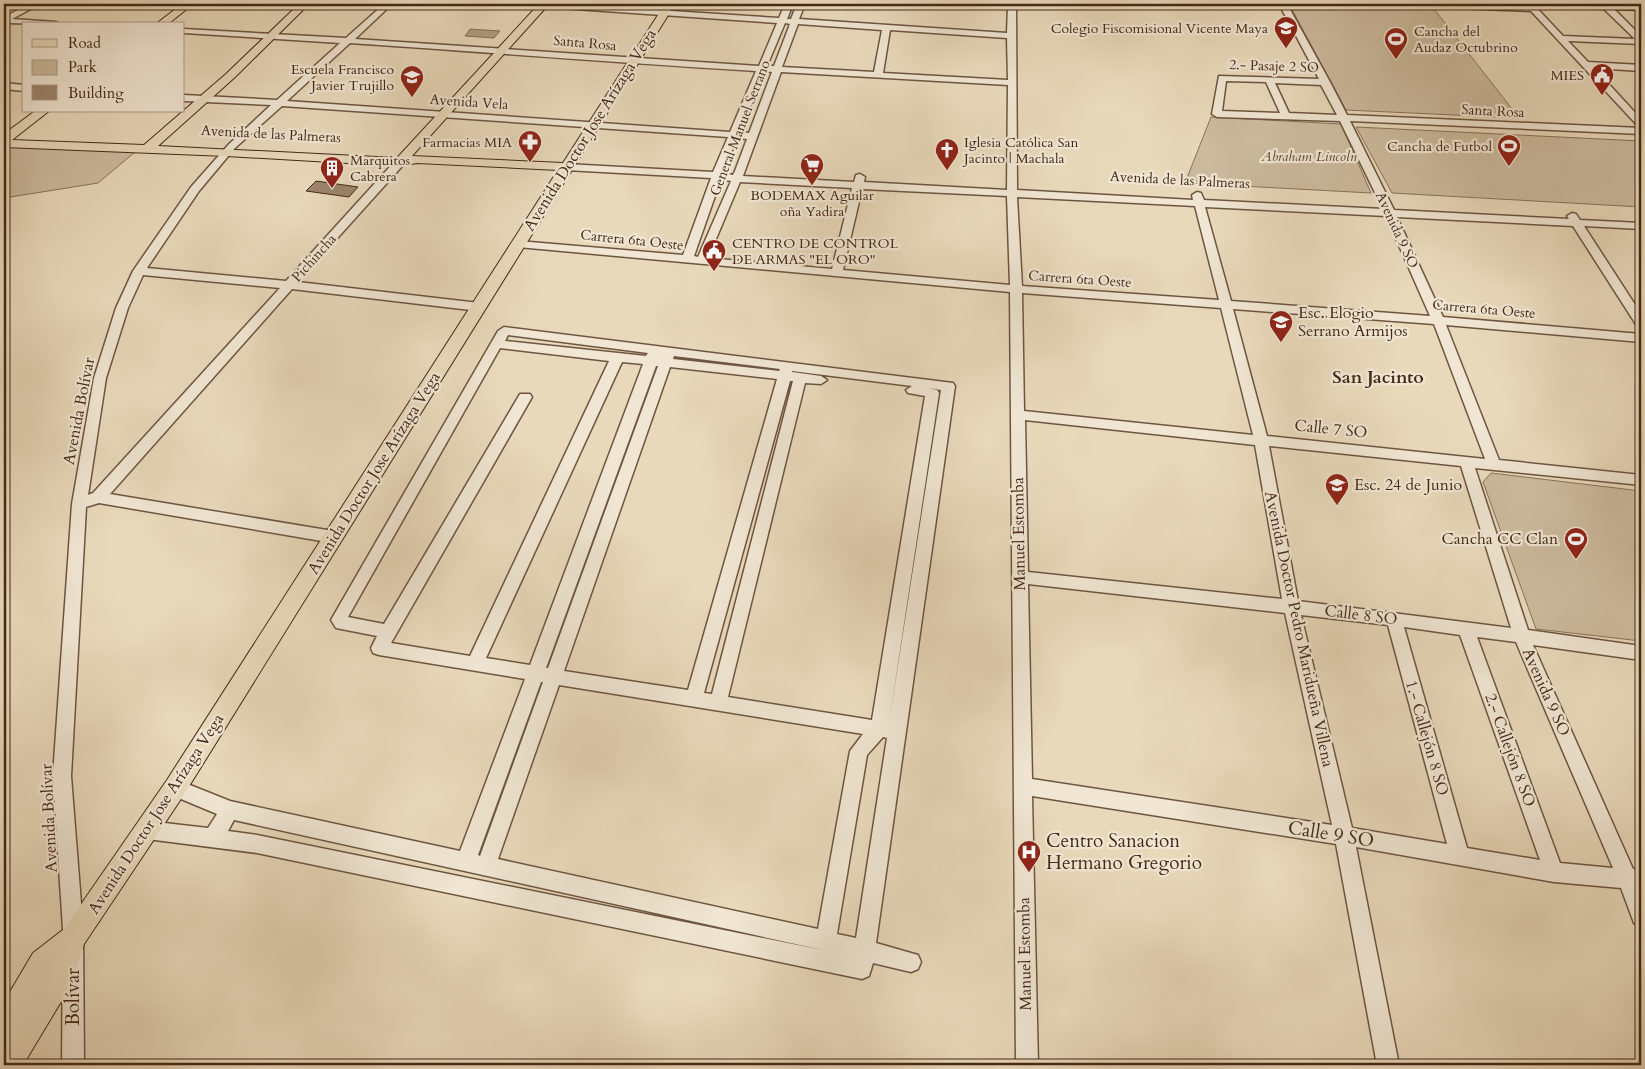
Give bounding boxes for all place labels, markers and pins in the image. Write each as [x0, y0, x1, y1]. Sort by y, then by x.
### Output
school or university icon: Colegio Fiscomisional Vicente Maya [1273, 15, 1299, 49]
place label: Colegio Fiscomisional Vicente Maya [1051, 19, 1268, 38]
place label: Cancha del Audaz Octubrino [1414, 22, 1518, 57]
sports icon: Cancha del Audaz Octubrino [1383, 26, 1409, 60]
place label: Escuela Francisco Javier Trujillo [291, 60, 394, 95]
public building icon: MIES [1589, 62, 1615, 96]
school or university icon: Escuela Francisco Javier Trujillo [399, 64, 425, 98]
place label: MIES [1550, 66, 1584, 85]
pharmacy icon: Farmacias MIA [517, 129, 543, 163]
place label: Farmacias MIA [422, 133, 512, 152]
place label: Iglesia Católica San Jacinto | Machala [962, 133, 1078, 168]
sports icon: Cancha de Futbol [1496, 133, 1522, 167]
church icon: Iglesia Católica San Jacinto | Machala [934, 137, 960, 171]
place label: Cancha de Futbol [1387, 137, 1492, 156]
place label: Marquitos Cabrera [350, 151, 410, 186]
supermarket icon: BODEMAX Aguilar oña Yadira [799, 152, 825, 186]
building icon: Marquitos Cabrera [319, 155, 345, 189]
place label: BODEMAX Aguilar oña Yadira [750, 186, 875, 221]
place label: CENTRO DE CONTROL DE ARMAS "EL ORO" [732, 234, 899, 269]
public building icon: CENTRO DE CONTROL DE ARMAS "EL ORO" [701, 238, 727, 272]
place label: Esc. Elogio Serrano Armijos [1298, 302, 1408, 342]
school or university icon: Esc. Elogio Serrano Armijos [1268, 309, 1294, 343]
school or university icon: Esc. 24 de Junio [1324, 472, 1350, 506]
place label: Esc. 24 de Junio [1354, 474, 1462, 496]
sports icon: Cancha CC Clan [1563, 526, 1589, 560]
place label: Cancha CC Clan [1441, 528, 1558, 550]
place label: Centro Sanacion Hermano Gregorio [1046, 828, 1202, 876]
hospital icon: Centro Sanacion Hermano Gregorio [1016, 839, 1042, 873]

